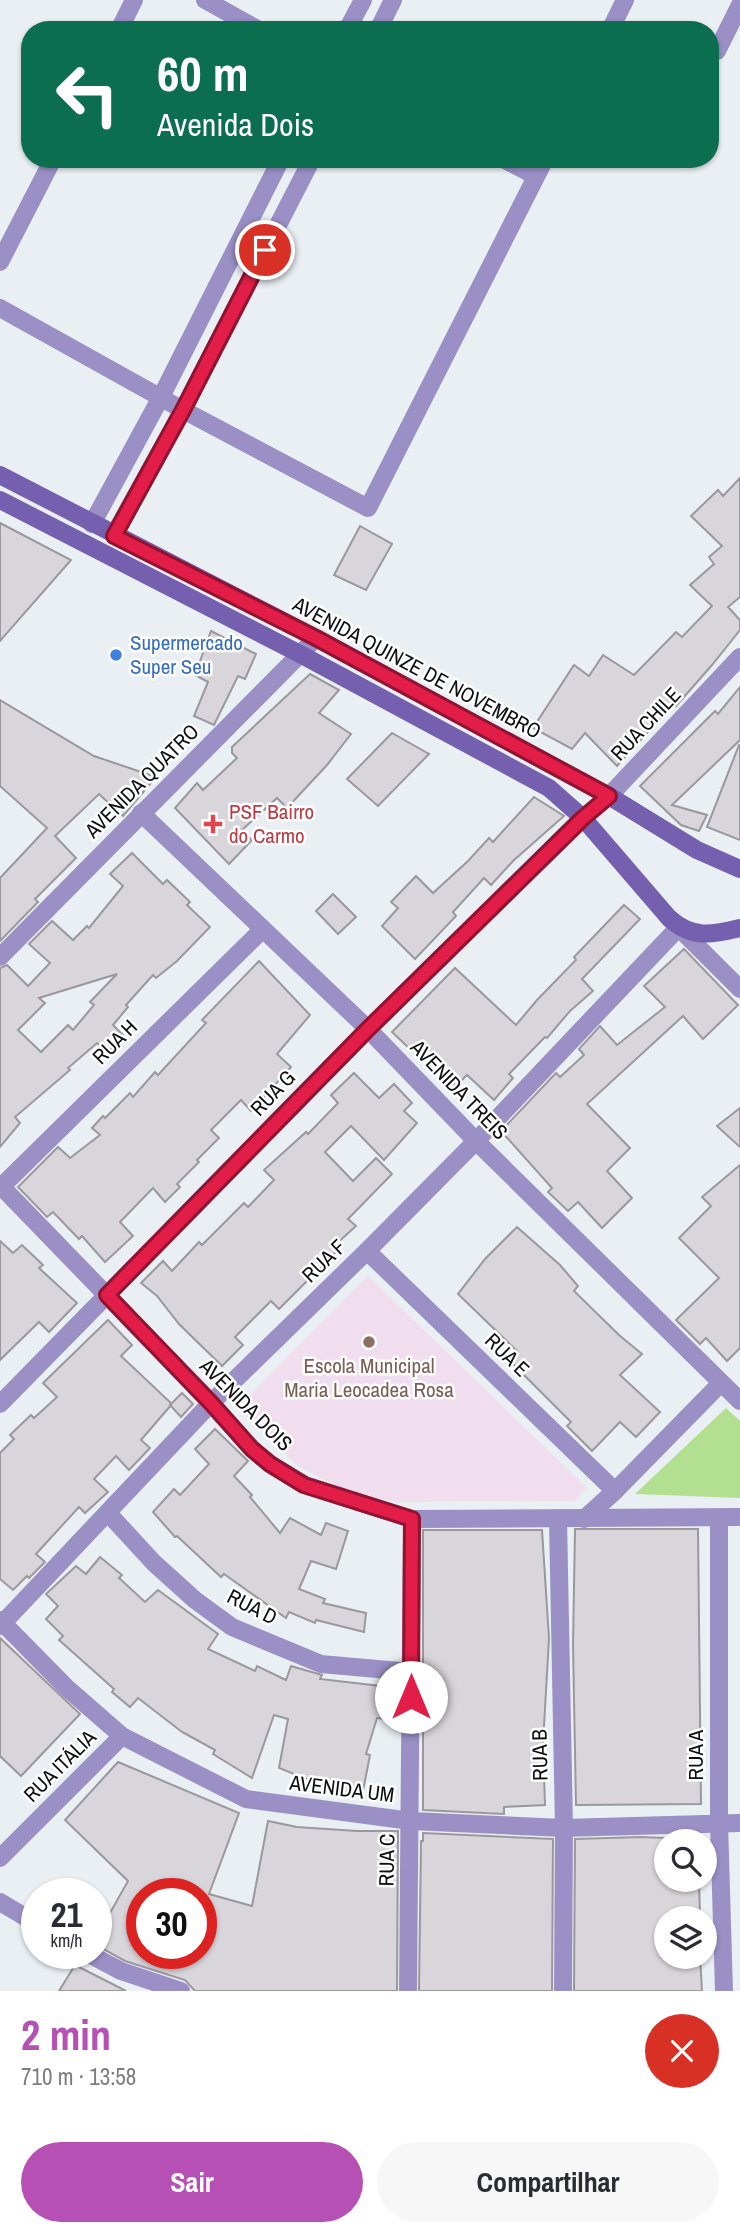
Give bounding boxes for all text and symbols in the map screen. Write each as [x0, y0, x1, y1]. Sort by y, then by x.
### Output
text: 60 m [157, 40, 249, 106]
icon: left [42, 49, 133, 140]
text: Avenida Dois [157, 103, 314, 146]
pin [235, 220, 295, 280]
icon: arrive [246, 231, 284, 269]
street label: AVENIDA QUINZE DE NOVEMBRO [287, 589, 546, 745]
place label: Supermercado Super Seu [130, 628, 243, 681]
marker: Supermercado Super Seu [108, 647, 124, 663]
street label: RUA CHILE [604, 681, 687, 767]
street label: AVENIDA QUATRO [77, 717, 205, 845]
place label: PSF Bairro do Carmo [229, 797, 314, 850]
marker: PSF Bairro do Carmo [203, 814, 223, 834]
street label: RUA H [86, 1013, 144, 1071]
street label: AVENIDA TREIS [404, 1033, 514, 1146]
street label: RUA G [244, 1063, 302, 1122]
street label: RUA F [295, 1233, 352, 1289]
street label: RUA E [479, 1326, 536, 1383]
marker: Escola Municipal Maria Leocadea Rosa [361, 1334, 377, 1350]
street label: AVENIDA DOIS [193, 1351, 299, 1457]
place label: Escola Municipal Maria Leocadea Rosa [284, 1351, 454, 1404]
street label: RUA D [222, 1582, 282, 1631]
position arrow [374, 1660, 448, 1734]
street label: RUA ITÁLIA [17, 1723, 103, 1808]
street label: RUA B [525, 1729, 554, 1781]
street label: RUA A [681, 1729, 710, 1780]
street label: AVENIDA UM [287, 1768, 396, 1809]
map controls [654, 1829, 717, 1969]
button: search [654, 1829, 717, 1892]
street label: RUA C [372, 1833, 401, 1887]
speed limit sign: 30 [126, 1878, 217, 1969]
text: 21 [51, 1891, 82, 1938]
button: layers [654, 1906, 717, 1969]
text: km/h [51, 1928, 83, 1953]
text: 2 min [21, 2007, 111, 2063]
button: close [645, 2014, 719, 2088]
text: 710 m · 13:58 [21, 2061, 136, 2092]
button: Sair [21, 2142, 363, 2222]
button: Compartilhar [377, 2142, 719, 2222]

